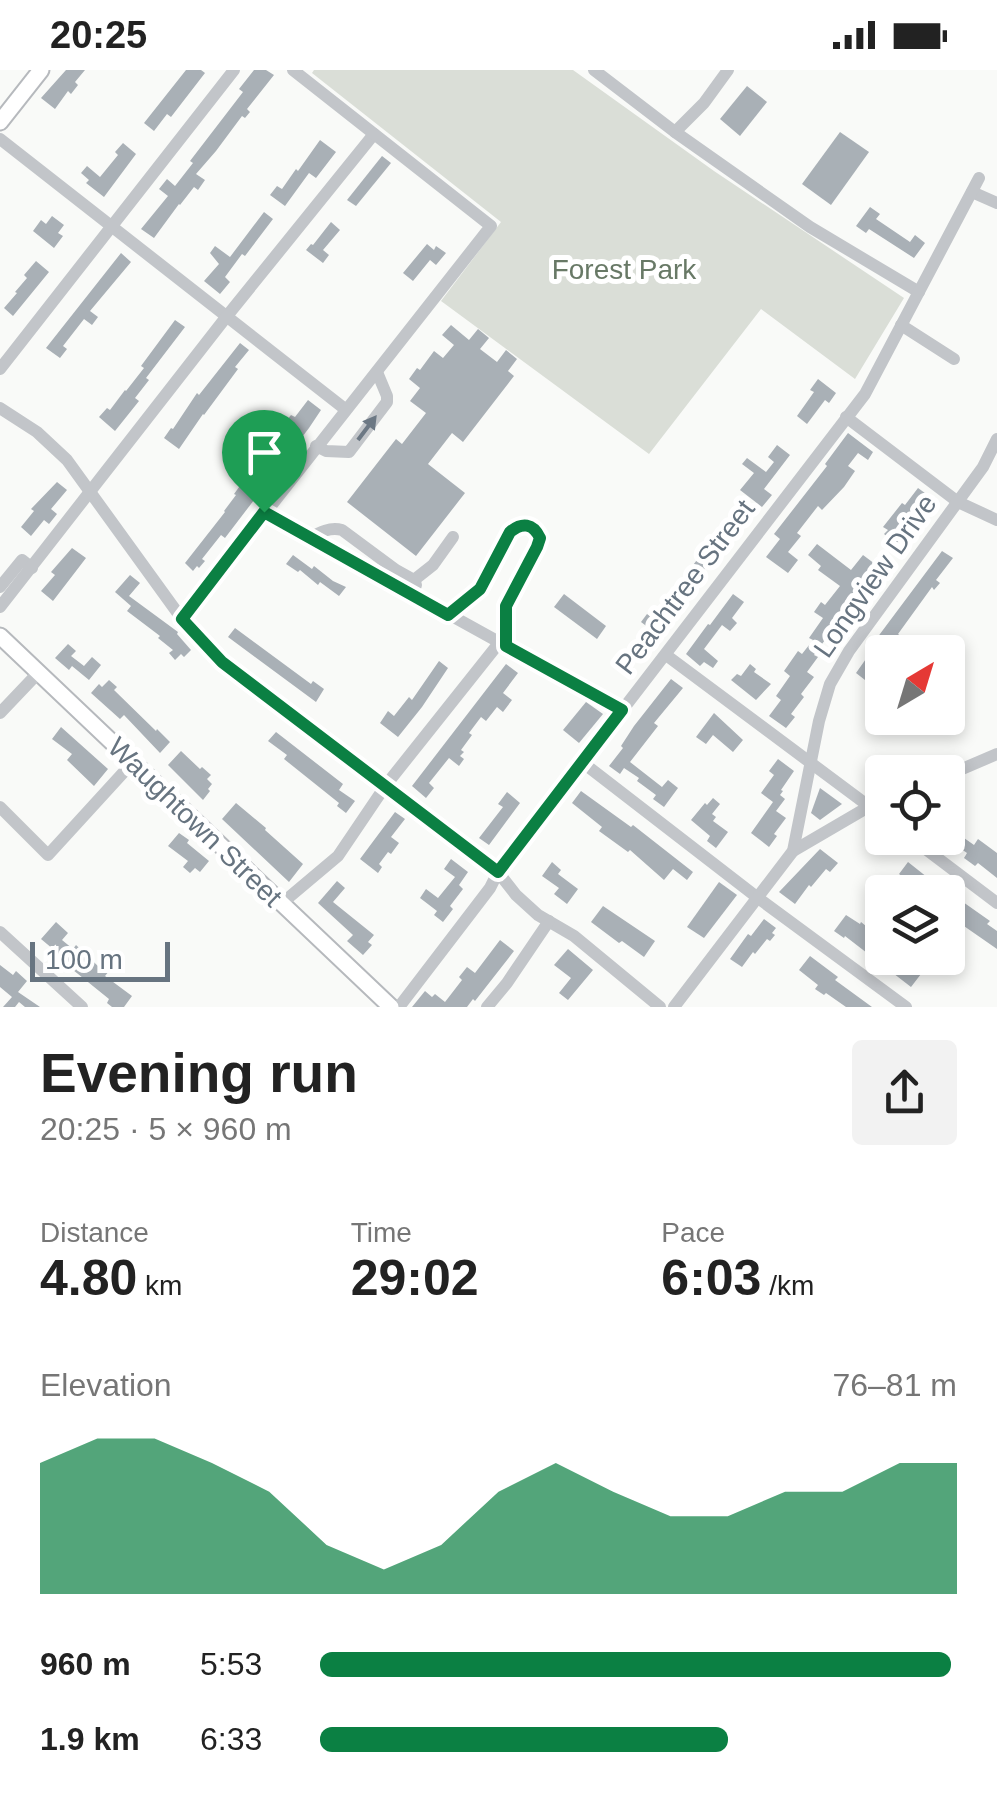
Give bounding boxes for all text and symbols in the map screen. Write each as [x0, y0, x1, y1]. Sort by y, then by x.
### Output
text: 20:25 [50, 14, 147, 56]
park label: Forest Park [552, 254, 697, 285]
pin [222, 410, 307, 513]
one-way arrow [357, 415, 377, 441]
icon: arrive [237, 425, 292, 480]
street label: Longview Drive [807, 489, 943, 663]
street label: Peachtree Street [609, 494, 761, 680]
north arrow [865, 635, 965, 735]
map controls [865, 635, 965, 975]
street label: Waughtown Street [102, 731, 288, 913]
button: locate [865, 755, 965, 855]
button: layers [865, 875, 965, 975]
scale bar [30, 937, 170, 981]
text: 100 m [45, 944, 123, 975]
button: share [852, 1040, 957, 1145]
text: Evening run [40, 1042, 358, 1104]
text: 20:25 · 5 × 960 m [40, 1111, 292, 1147]
text: Distance [40, 1217, 149, 1248]
text: Time [351, 1217, 412, 1248]
text: Pace [661, 1217, 725, 1248]
text: 4.80 [40, 1250, 137, 1306]
text: 29:02 [351, 1250, 479, 1306]
text: 6:03 [661, 1250, 761, 1306]
text: km [137, 1270, 182, 1301]
text: /km [761, 1270, 814, 1301]
text: Elevation [40, 1367, 172, 1403]
text: 76–81 m [832, 1367, 957, 1403]
text: 960 m [40, 1646, 131, 1682]
text: 5:53 [200, 1646, 262, 1682]
text: 1.9 km [40, 1721, 140, 1757]
text: 6:33 [200, 1721, 262, 1757]

